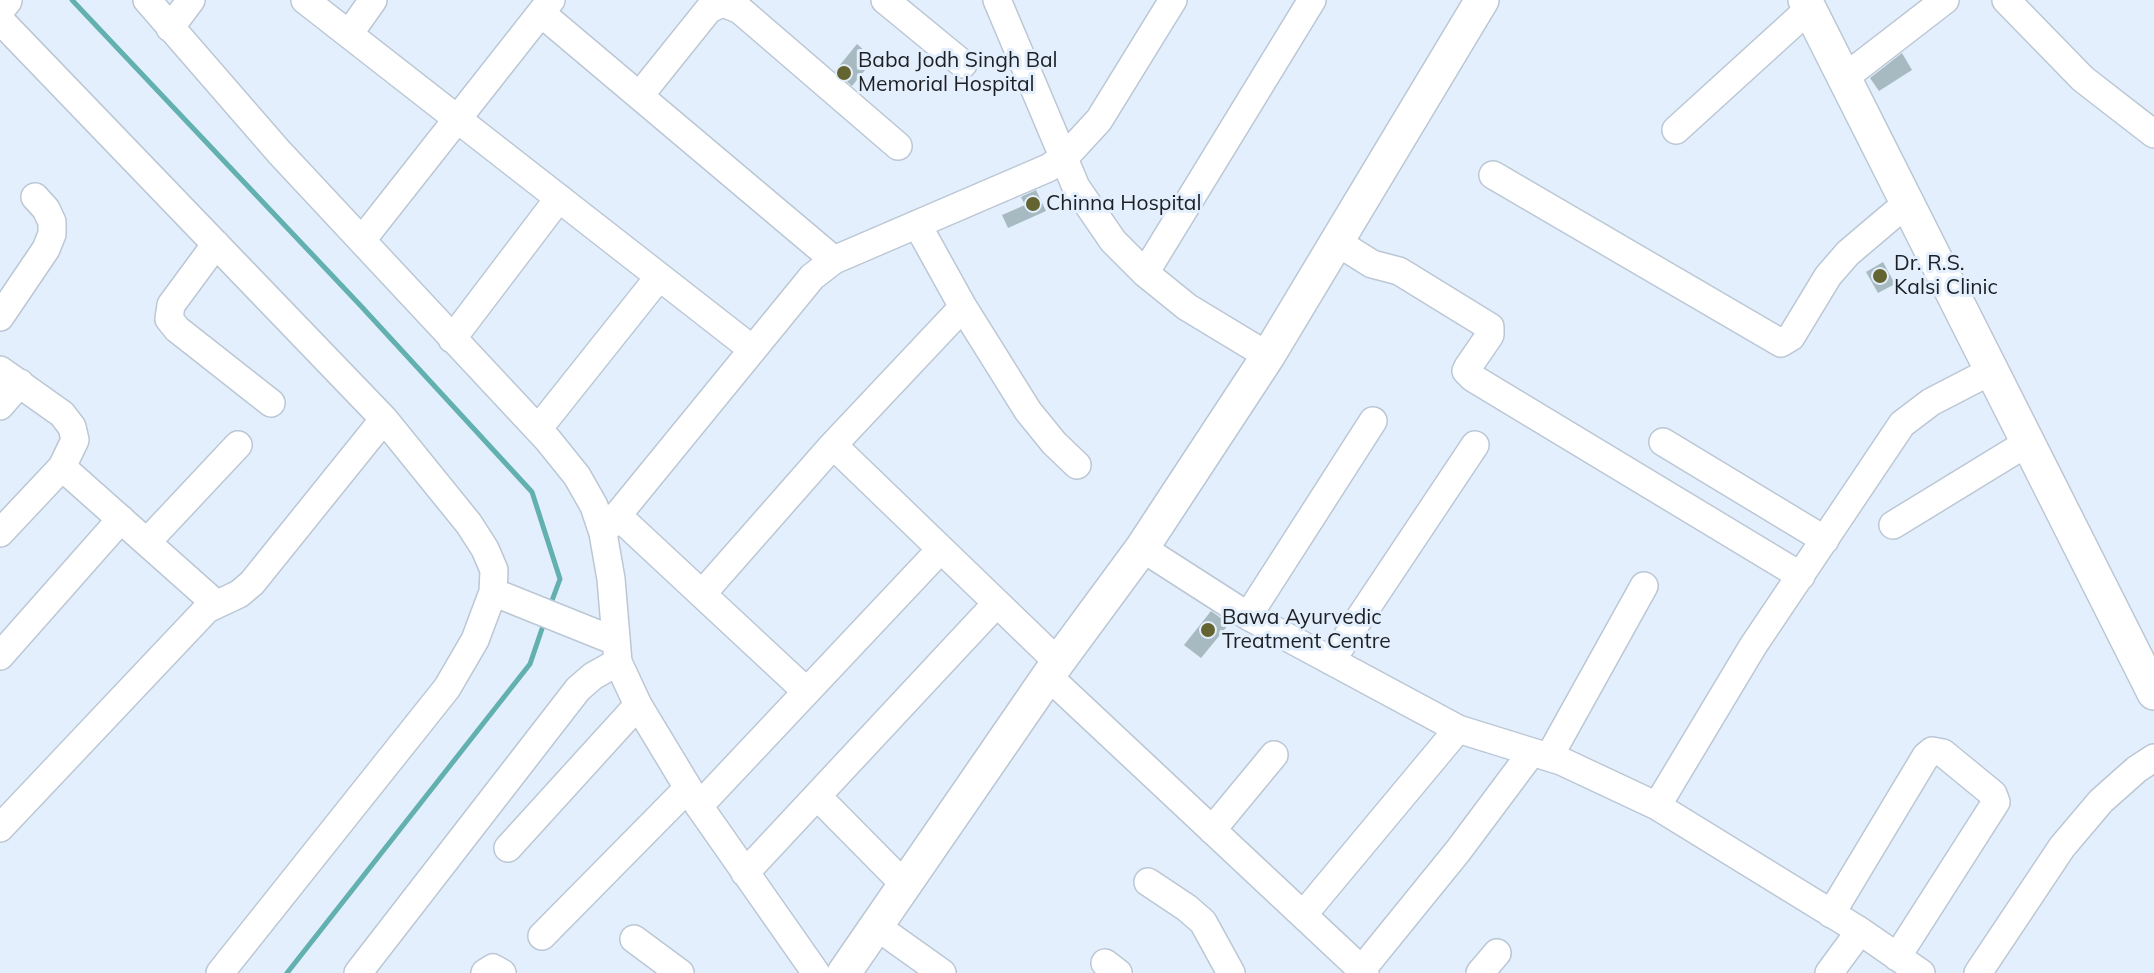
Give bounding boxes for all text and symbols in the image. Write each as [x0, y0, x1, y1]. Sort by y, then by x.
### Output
place label: Baba Jodh Singh Bal Memorial Hospital [858, 48, 1058, 98]
marker: Baba Jodh Singh Bal Memorial Hospital [835, 64, 853, 82]
place label: Chinna Hospital [1046, 191, 1201, 217]
marker: Chinna Hospital [1024, 195, 1042, 213]
place label: Dr. R.S. Kalsi Clinic [1894, 251, 1998, 301]
marker: Dr. R.S. Kalsi Clinic [1871, 267, 1889, 285]
place label: Bawa Ayurvedic Treatment Centre [1222, 605, 1391, 655]
marker: Bawa Ayurvedic Treatment Centre [1199, 621, 1217, 639]

